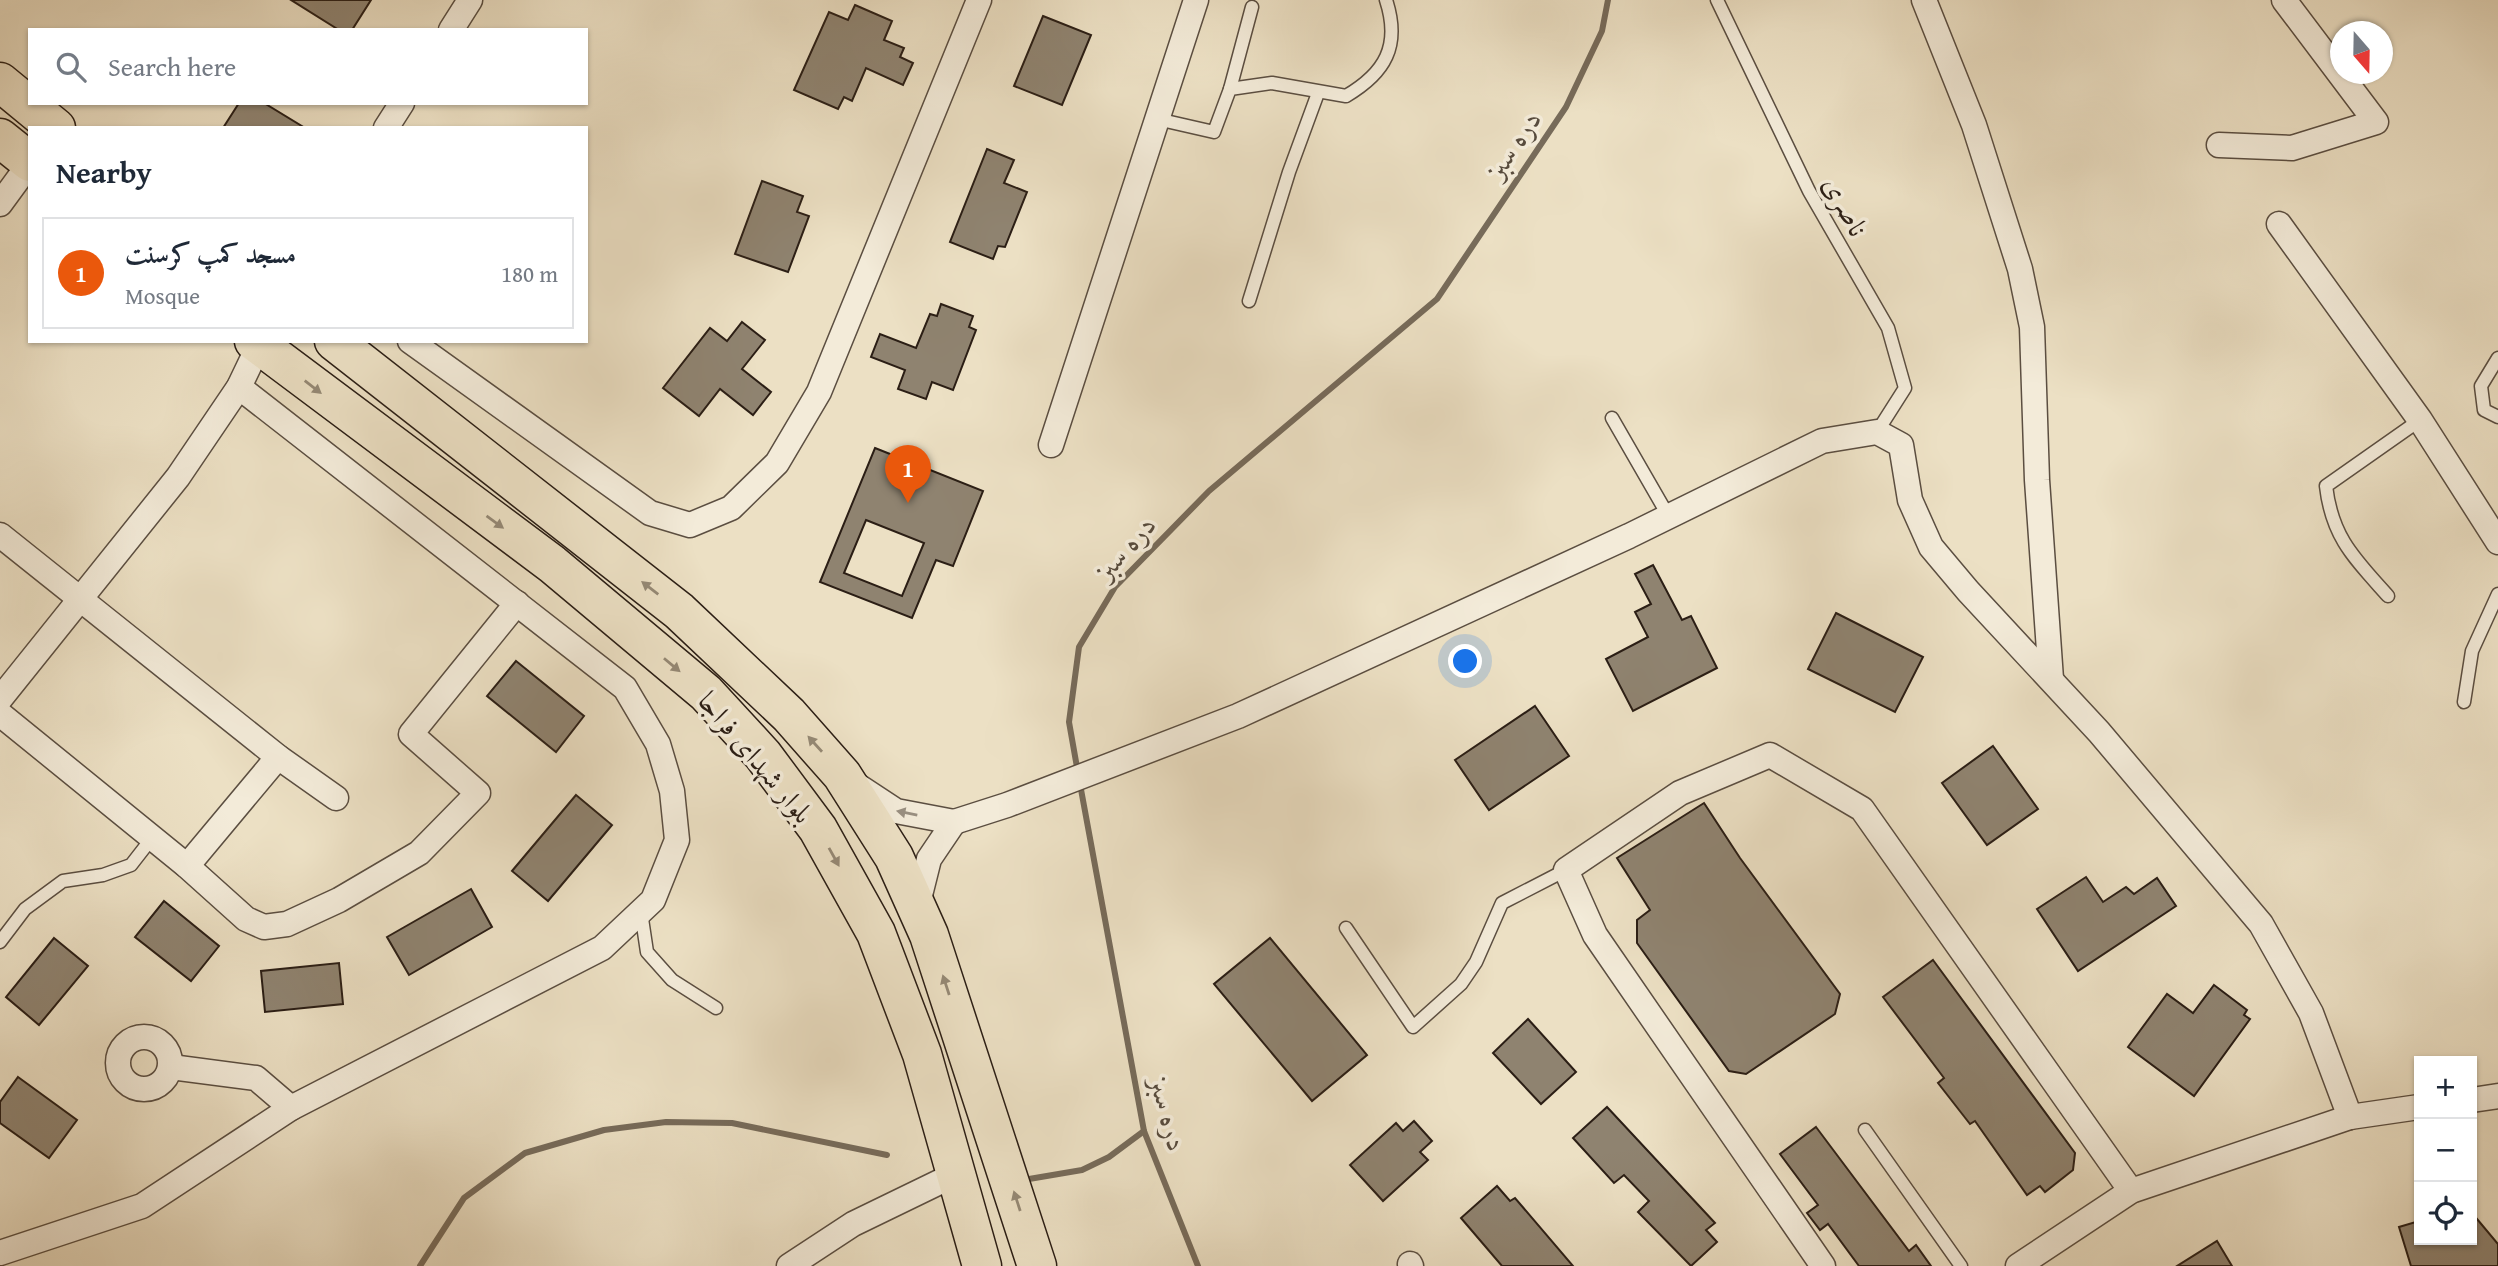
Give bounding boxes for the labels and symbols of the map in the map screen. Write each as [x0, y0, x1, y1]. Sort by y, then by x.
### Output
north arrow [2330, 21, 2393, 84]
water label: دره سبز [1472, 100, 1552, 189]
street label: ناصری [1813, 168, 1879, 243]
one-way arrow [304, 379, 321, 394]
pin: 1 [885, 445, 931, 503]
water label: دره سبز [1081, 503, 1166, 591]
one-way arrow [486, 515, 504, 530]
one-way arrow [641, 580, 659, 595]
your location [1448, 644, 1482, 678]
one-way arrow [664, 657, 681, 672]
street label: بلوار شهدای فراجا [689, 682, 824, 832]
one-way arrow [807, 736, 823, 753]
one-way arrow [896, 808, 918, 819]
one-way arrow [828, 847, 840, 867]
one-way arrow [940, 974, 951, 995]
water label: دره سبز [1138, 1069, 1201, 1156]
one-way arrow [1011, 1190, 1022, 1211]

